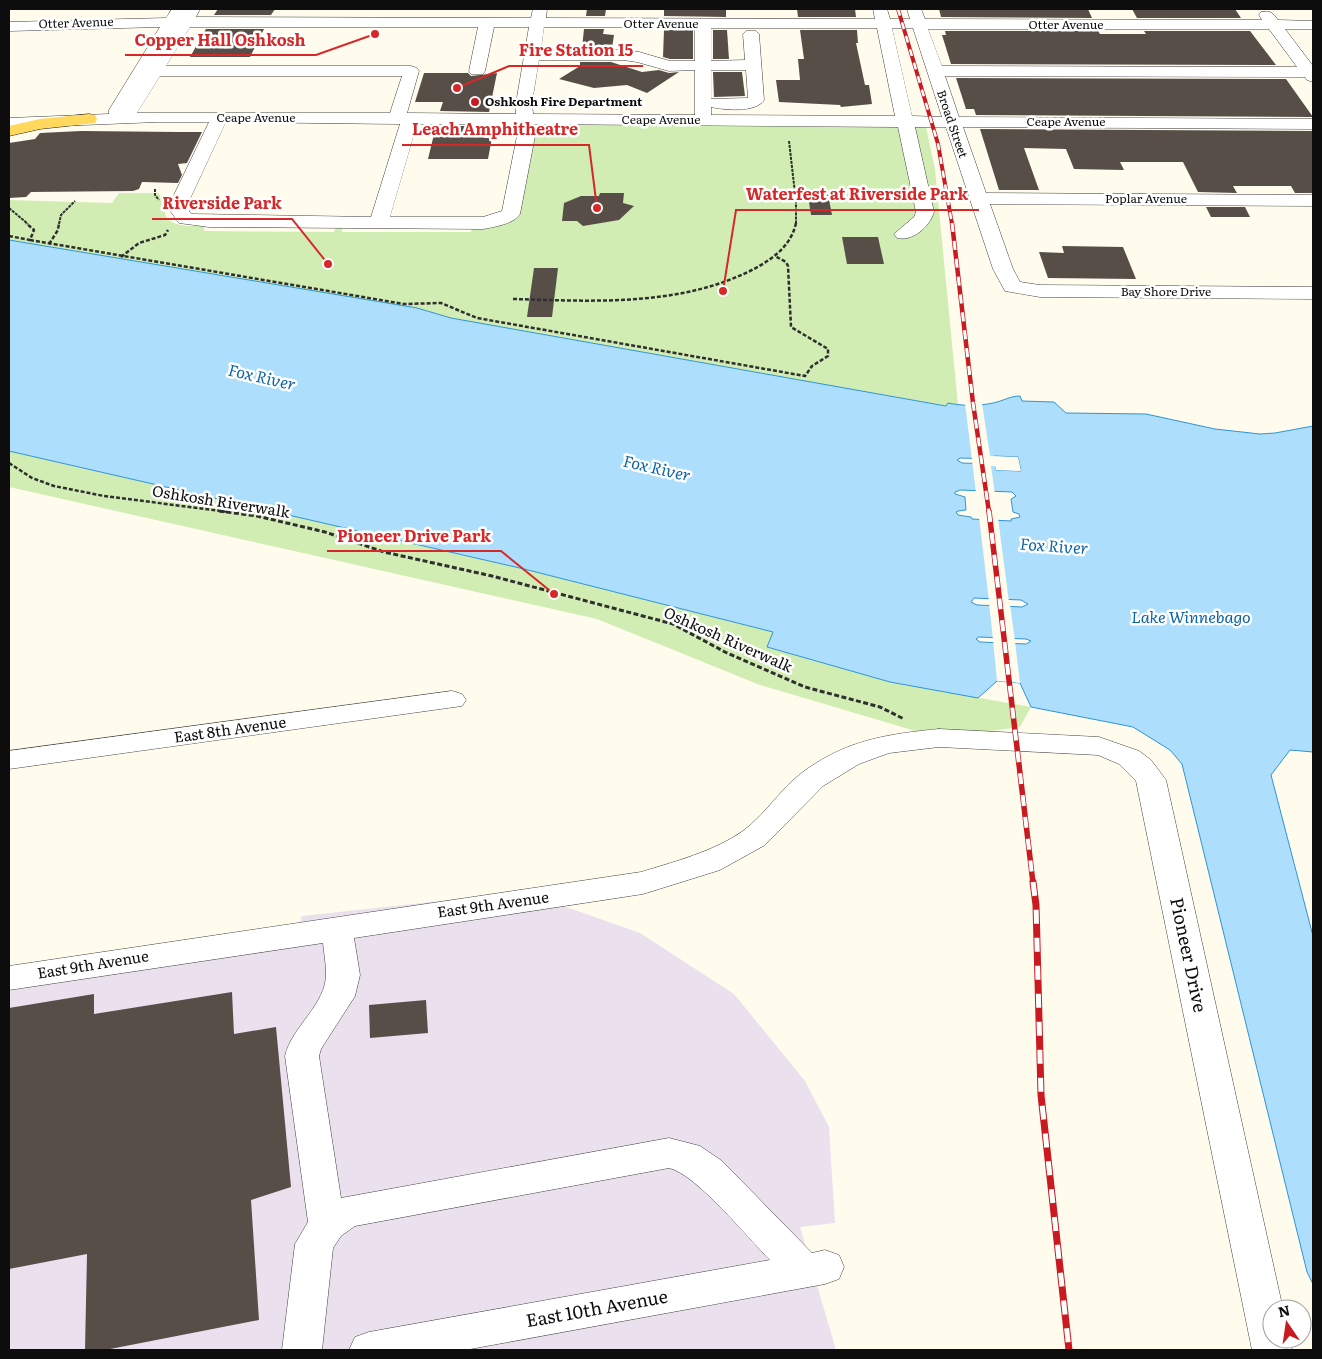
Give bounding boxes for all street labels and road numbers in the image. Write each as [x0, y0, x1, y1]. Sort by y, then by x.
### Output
street label: Otter Avenue [38, 12, 114, 32]
street label: Otter Avenue [623, 14, 699, 32]
street label: Otter Avenue [1028, 15, 1104, 33]
street label: Broad Street [933, 87, 973, 160]
street label: Ceape Avenue [216, 108, 296, 126]
street label: Ceape Avenue [621, 110, 701, 128]
street label: Ceape Avenue [1026, 112, 1106, 130]
street label: Poplar Avenue [1105, 189, 1187, 207]
street label: Bay Shore Drive [1121, 282, 1211, 300]
street label: Oshkosh Riverwalk [151, 478, 293, 523]
street label: Oshkosh Riverwalk [660, 600, 798, 678]
street label: East 8th Avenue [172, 709, 288, 748]
street label: East 9th Avenue [435, 884, 550, 923]
street label: Pioneer Drive [1164, 895, 1215, 1015]
street label: East 9th Avenue [35, 943, 150, 984]
street label: East 10th Avenue [524, 1282, 670, 1333]

